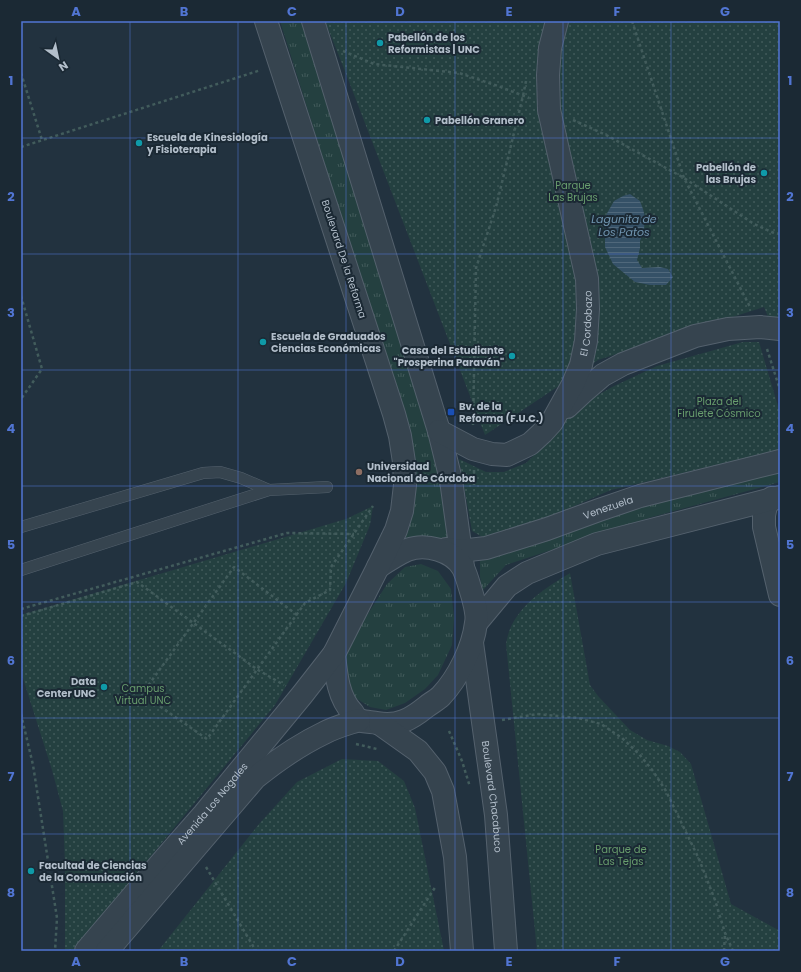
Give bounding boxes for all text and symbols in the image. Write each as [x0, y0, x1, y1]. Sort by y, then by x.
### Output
text: A [71, 2, 81, 21]
text: B [180, 2, 189, 21]
text: C [287, 2, 297, 21]
text: D [395, 2, 405, 21]
text: E [505, 2, 513, 21]
text: F [613, 2, 621, 21]
text: G [720, 2, 730, 21]
place label: Pabellón de los Reformistas | UNC [388, 30, 480, 57]
north arrow [38, 38, 78, 78]
marker: Pabellón de los Reformistas | UNC [375, 38, 385, 48]
text: N [56, 57, 71, 75]
text: 1 [9, 71, 13, 90]
text: 1 [788, 71, 792, 90]
place label: Pabellón Granero [435, 113, 525, 128]
marker: Pabellón Granero [422, 115, 432, 125]
place label: Escuela de Kinesiología y Fisioterapia [146, 130, 268, 157]
marker: Escuela de Kinesiología y Fisioterapia [134, 138, 144, 148]
place label: Pabellón de las Brujas [696, 160, 756, 187]
marker: Pabellón de las Brujas [759, 168, 769, 178]
park label: Parque Las Brujas [548, 178, 598, 205]
text: 2 [7, 187, 15, 206]
text: 2 [786, 187, 794, 206]
street label: Boulevard De la Reforma [318, 198, 370, 320]
water label: Lagunita de Los Patos [591, 211, 657, 240]
street label: El Cordobazo [576, 290, 596, 357]
text: 3 [7, 303, 15, 322]
text: 3 [786, 303, 794, 322]
place label: Escuela de Graduados Ciencias Económicas [271, 329, 386, 356]
marker: Escuela de Graduados Ciencias Económicas [258, 337, 268, 347]
place label: Casa del Estudiante "Prosperina Paraván" [394, 343, 504, 370]
marker: Casa del Estudiante "Prosperina Paraván" [507, 351, 517, 361]
park label: Plaza del Firulete Cósmico [677, 394, 761, 421]
place label: Bv. de la Reforma (F.U.C.) [459, 399, 544, 426]
marker: Bv. de la Reforma (F.U.C.) [446, 407, 456, 417]
text: 4 [7, 419, 16, 438]
text: 4 [786, 419, 795, 438]
place label: Universidad Nacional de Córdoba [367, 459, 476, 486]
marker: Universidad Nacional de Córdoba [354, 467, 364, 477]
street label: Venezuela [581, 491, 635, 523]
text: 5 [7, 535, 15, 554]
text: 5 [786, 535, 794, 554]
text: 6 [7, 651, 15, 670]
text: 6 [786, 651, 794, 670]
place label: Data Center UNC [37, 674, 96, 701]
park label: Campus Virtual UNC [115, 681, 171, 708]
marker: Data Center UNC [99, 682, 109, 692]
street label: Boulevard Chacabuco [478, 740, 506, 853]
street label: Avenida Los Nogales [173, 759, 251, 848]
text: 7 [8, 767, 15, 786]
text: 7 [787, 767, 794, 786]
park label: Parque de Las Tejas [595, 842, 647, 869]
place label: Facultad de Ciencias de la Comunicación [39, 858, 147, 885]
marker: Facultad de Ciencias de la Comunicación [26, 866, 36, 876]
text: 8 [7, 883, 15, 902]
text: 8 [786, 883, 794, 902]
text: A [71, 952, 81, 971]
text: B [180, 952, 189, 971]
text: C [287, 952, 297, 971]
text: D [395, 952, 405, 971]
text: E [505, 952, 513, 971]
text: F [613, 952, 621, 971]
text: G [720, 952, 730, 971]

